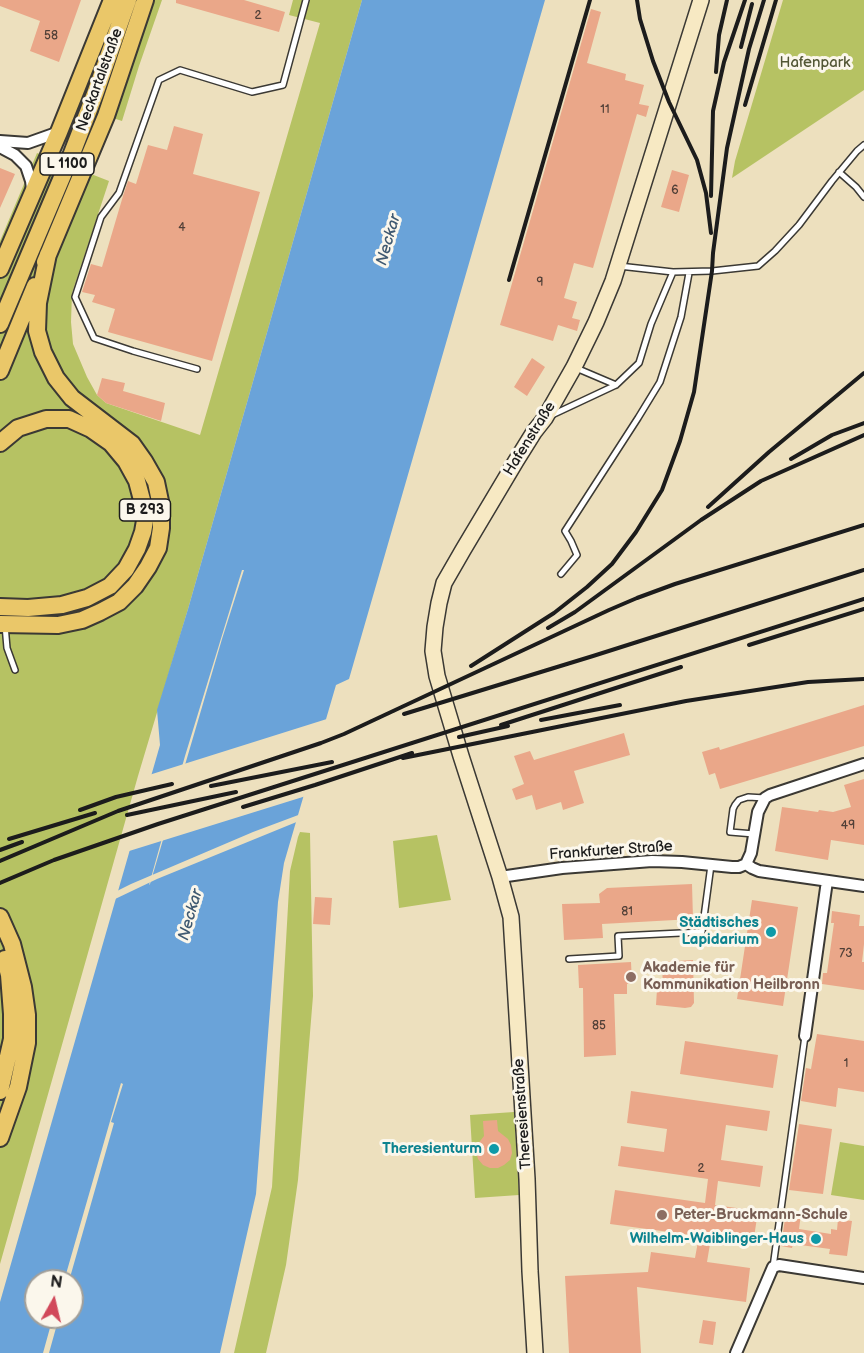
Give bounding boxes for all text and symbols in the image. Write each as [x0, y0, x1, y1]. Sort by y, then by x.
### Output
house number: 2 [254, 9, 262, 23]
street label: Neckartalstraße [73, 26, 127, 134]
house number: 58 [44, 29, 58, 43]
park label: Hafenpark [780, 54, 850, 72]
house number: 11 [600, 103, 610, 117]
road number: L 1100 [40, 153, 94, 175]
house number: 6 [671, 184, 679, 198]
water label: Neckar [373, 212, 405, 268]
house number: 4 [178, 221, 186, 235]
house number: 9 [537, 276, 543, 290]
street label: Hafenstraße [500, 399, 560, 479]
road number: B 293 [120, 499, 170, 521]
house number: 49 [841, 819, 855, 833]
street label: Frankfurter Straße [549, 838, 673, 864]
water label: Neckar [175, 887, 207, 943]
house number: 81 [621, 905, 633, 919]
place label: Städtisches Lapidarium [679, 914, 759, 949]
marker: Städtisches Lapidarium [764, 925, 778, 939]
house number: 73 [839, 947, 853, 961]
place label: Akademie für Kommunikation Heilbronn [643, 959, 820, 994]
marker: Akademie für Kommunikation Heilbronn [624, 970, 638, 984]
house number: 85 [592, 1019, 606, 1033]
house number: 1 [844, 1057, 848, 1071]
street label: Theresienstraße [510, 1058, 536, 1170]
place label: Theresienturm [382, 1140, 482, 1158]
marker: Theresienturm [487, 1142, 501, 1156]
house number: 2 [697, 1162, 705, 1176]
place label: Peter-Bruckmann-Schule [674, 1206, 848, 1224]
marker: Peter-Bruckmann-Schule [655, 1208, 669, 1222]
place label: Wilhelm-Waiblinger-Haus [630, 1230, 804, 1248]
marker: Wilhelm-Waiblinger-Haus [809, 1232, 823, 1246]
north arrow [24, 1269, 84, 1329]
text: N [49, 1272, 64, 1293]

